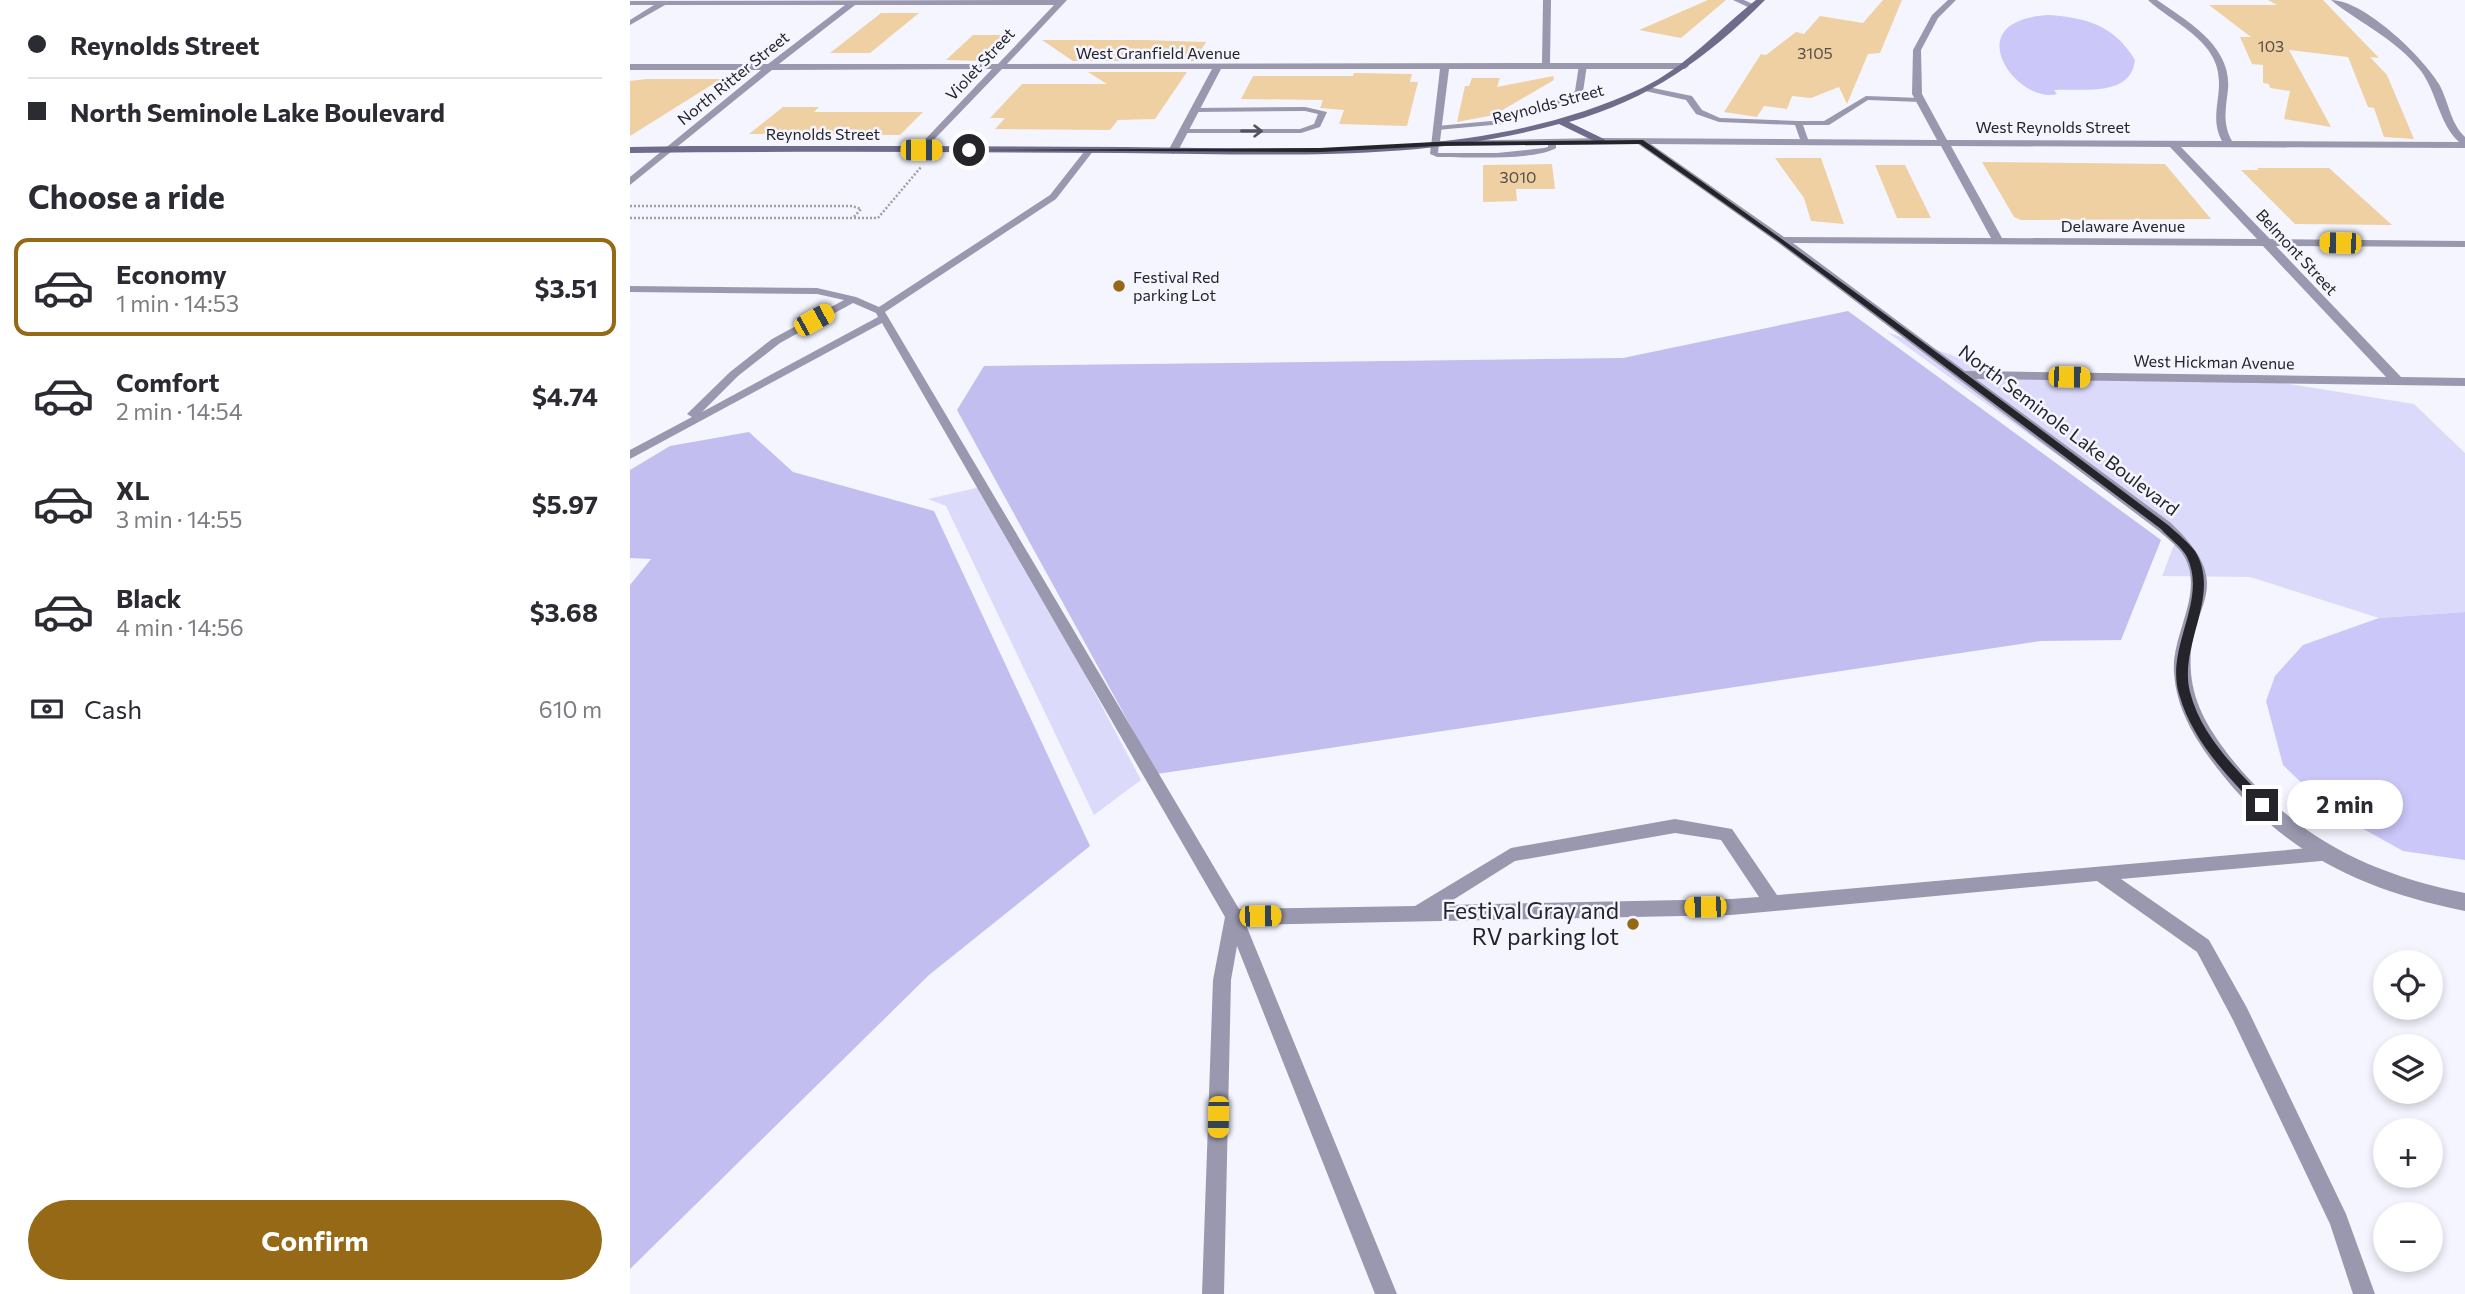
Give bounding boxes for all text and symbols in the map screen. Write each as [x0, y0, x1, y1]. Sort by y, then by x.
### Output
street label: Violet Street [941, 23, 1018, 104]
street label: North Ritter Street [673, 27, 793, 128]
text: Reynolds Street [70, 29, 260, 60]
house number: 103 [2258, 36, 2284, 55]
street label: West Granfield Avenue [1076, 43, 1240, 62]
house number: 3105 [1797, 43, 1833, 62]
street label: Reynolds Street [1490, 79, 1606, 127]
text: North Seminole Lake Boulevard [70, 96, 445, 127]
street label: West Reynolds Street [1976, 117, 2131, 136]
street label: Reynolds Street [766, 124, 881, 143]
one-way arrow [1240, 124, 1263, 138]
route start [953, 134, 985, 166]
car [901, 140, 943, 161]
house number: 3010 [1500, 167, 1536, 186]
text: Choose a ride [28, 176, 225, 216]
street label: Belmont Street [2253, 205, 2342, 299]
street label: Delaware Avenue [2061, 216, 2185, 235]
car [2319, 232, 2362, 254]
icon: car [32, 256, 95, 319]
text: Economy [116, 258, 227, 289]
place label: Festival Red parking Lot [1133, 267, 1220, 304]
text: $3.51 [534, 272, 598, 303]
marker: Festival Red parking Lot [1111, 278, 1127, 294]
text: 1 min · 14:53 [116, 289, 239, 317]
car [791, 301, 838, 339]
street label: North Seminole Lake Boulevard [1955, 339, 2184, 520]
street label: West Hickman Avenue [2133, 351, 2295, 372]
icon: car [32, 364, 95, 427]
text: Comfort [116, 366, 219, 397]
car [2048, 366, 2091, 388]
text: $4.74 [532, 380, 598, 411]
text: 2 min · 14:54 [116, 397, 243, 425]
icon: car [32, 472, 95, 535]
text: XL [116, 474, 150, 505]
text: $5.97 [532, 488, 598, 519]
text: 3 min · 14:55 [116, 505, 242, 533]
icon: car [32, 580, 95, 643]
text: Black [116, 582, 182, 613]
text: $3.68 [530, 596, 598, 627]
text: 4 min · 14:56 [116, 613, 244, 641]
icon: cash [28, 690, 66, 728]
text: Cash [84, 693, 142, 724]
text: 610 m [539, 695, 602, 723]
callout: 2 min [2286, 780, 2402, 830]
route end [2246, 789, 2278, 821]
text: 2 min [2316, 790, 2374, 818]
place label: Festival Gray and RV parking lot [1442, 896, 1619, 950]
car [1684, 896, 1727, 918]
car [1239, 905, 1282, 927]
marker: Festival Gray and RV parking lot [1625, 916, 1641, 932]
map controls [2373, 950, 2443, 1272]
button: locate [2373, 950, 2443, 1020]
button: layers [2373, 1034, 2443, 1104]
car [1208, 1096, 1229, 1138]
button: + [2373, 1118, 2443, 1188]
button: Confirm [28, 1200, 602, 1280]
button: − [2373, 1202, 2443, 1272]

